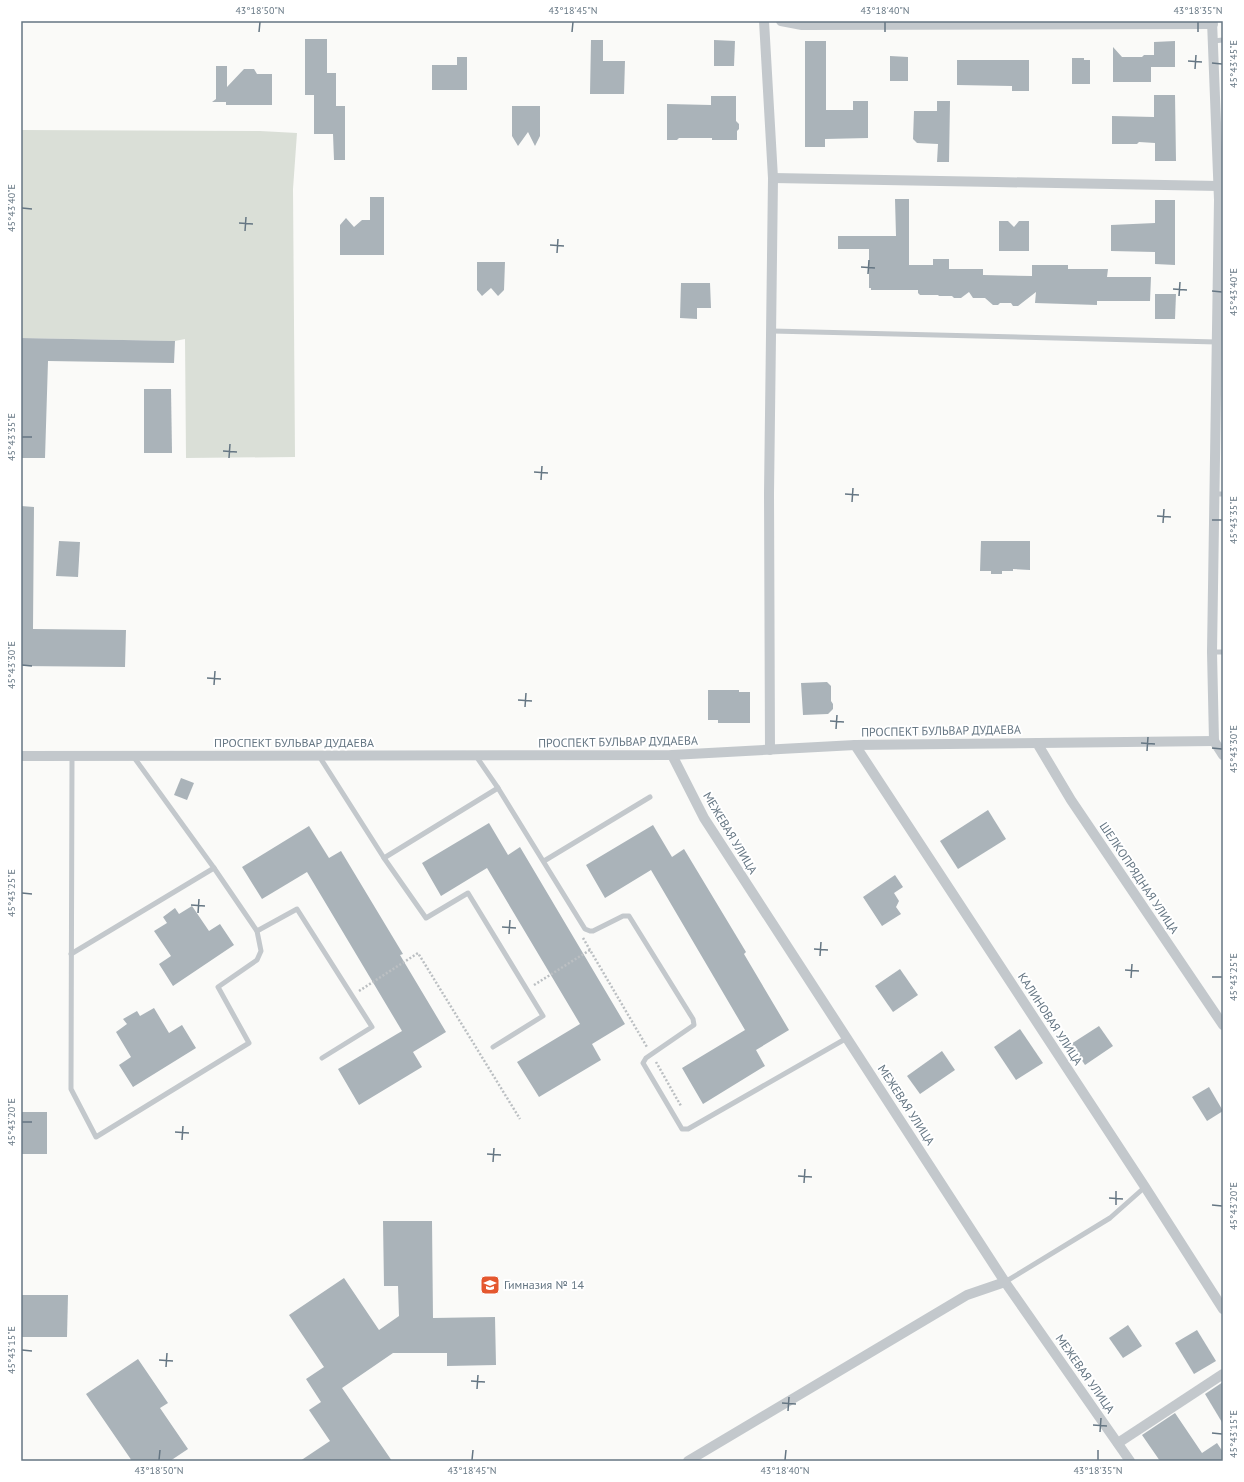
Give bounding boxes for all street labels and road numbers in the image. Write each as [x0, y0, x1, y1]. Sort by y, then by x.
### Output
street label: ПРОСПЕКТ БУЛЬВАР ДУДАЕВА [861, 722, 1021, 739]
street label: ПРОСПЕКТ БУЛЬВАР ДУДАЕВА [538, 733, 698, 750]
street label: ПРОСПЕКТ БУЛЬВАР ДУДАЕВА [214, 735, 374, 750]
street label: МЕЖЕВАЯ УЛИЦА [700, 789, 761, 876]
street label: ШЕЛКОПРЯДНАЯ УЛИЦА [1097, 819, 1182, 936]
street label: КАЛИНОВАЯ УЛИЦА [1015, 970, 1086, 1068]
street label: МЕЖЕВАЯ УЛИЦА [875, 1062, 938, 1148]
street label: МЕЖЕВАЯ УЛИЦА [1053, 1331, 1118, 1416]

